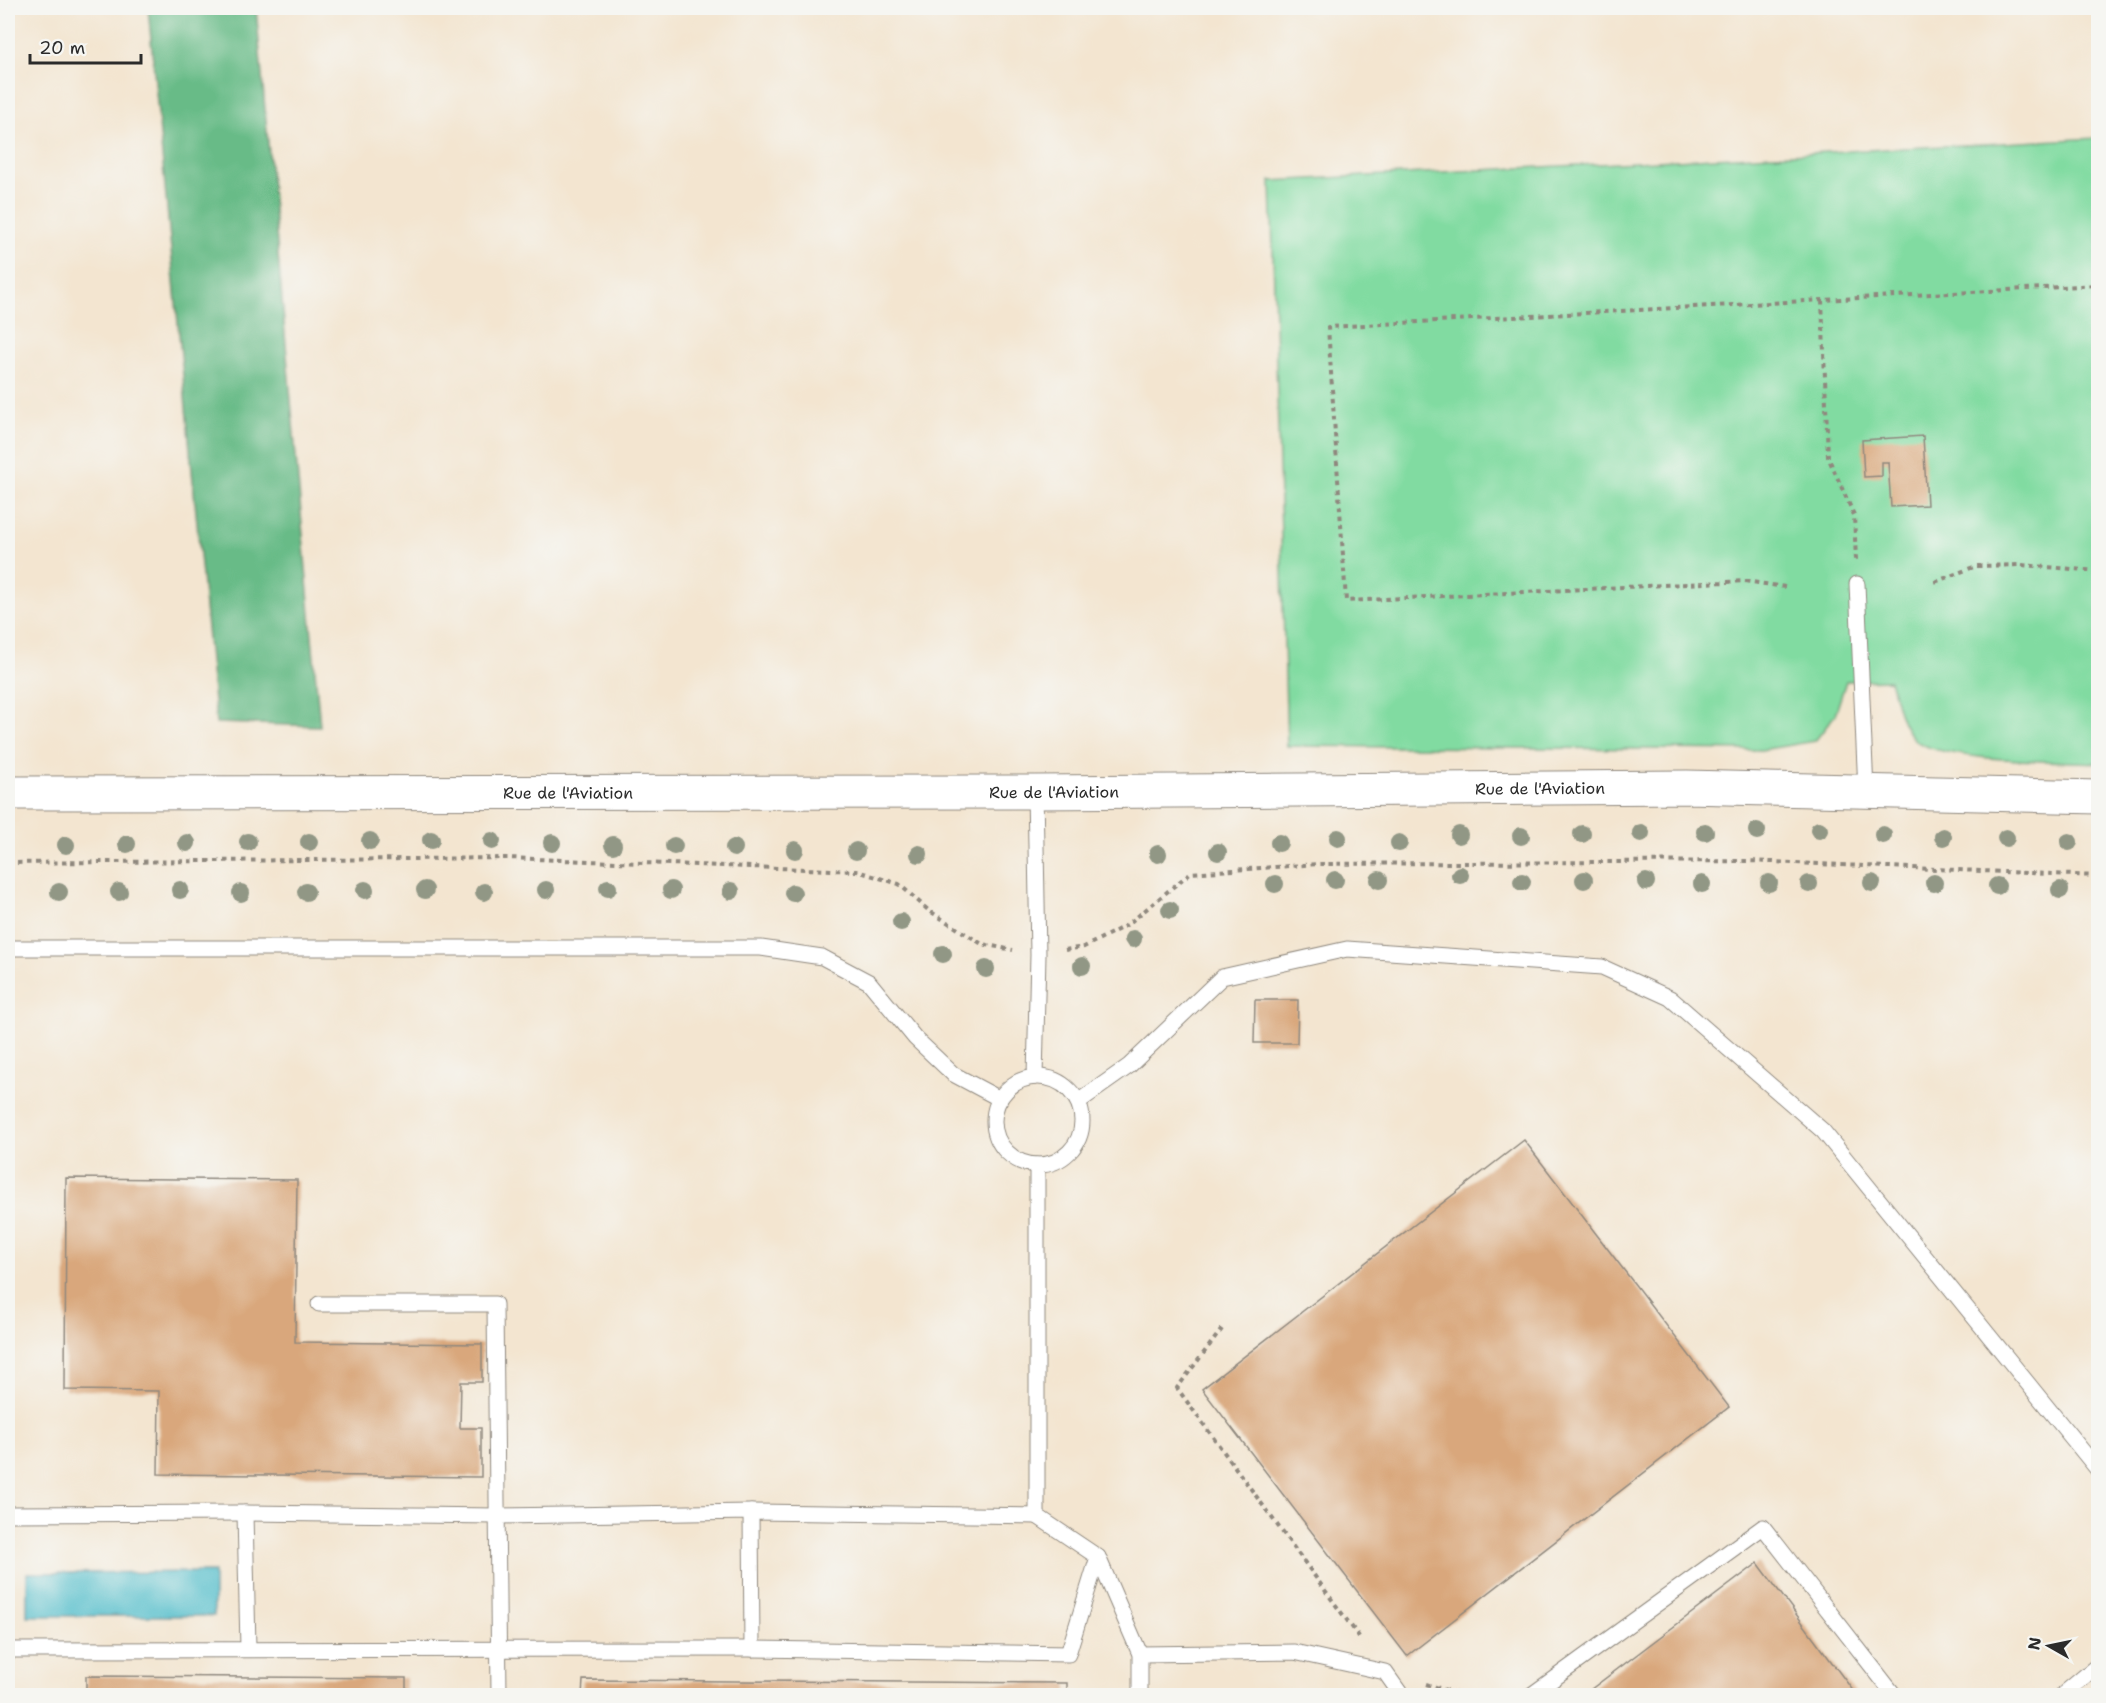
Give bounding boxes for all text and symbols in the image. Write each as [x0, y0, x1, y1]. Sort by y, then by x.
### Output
scale bar [30, 27, 141, 65]
text: 20 m [39, 36, 85, 60]
street label: Rue de l'Aviation [1475, 778, 1605, 800]
street label: Rue de l'Aviation [989, 781, 1119, 803]
street label: Rue de l'Aviation [503, 782, 633, 804]
north arrow [2019, 1616, 2079, 1676]
text: N [2023, 1636, 2046, 1652]

